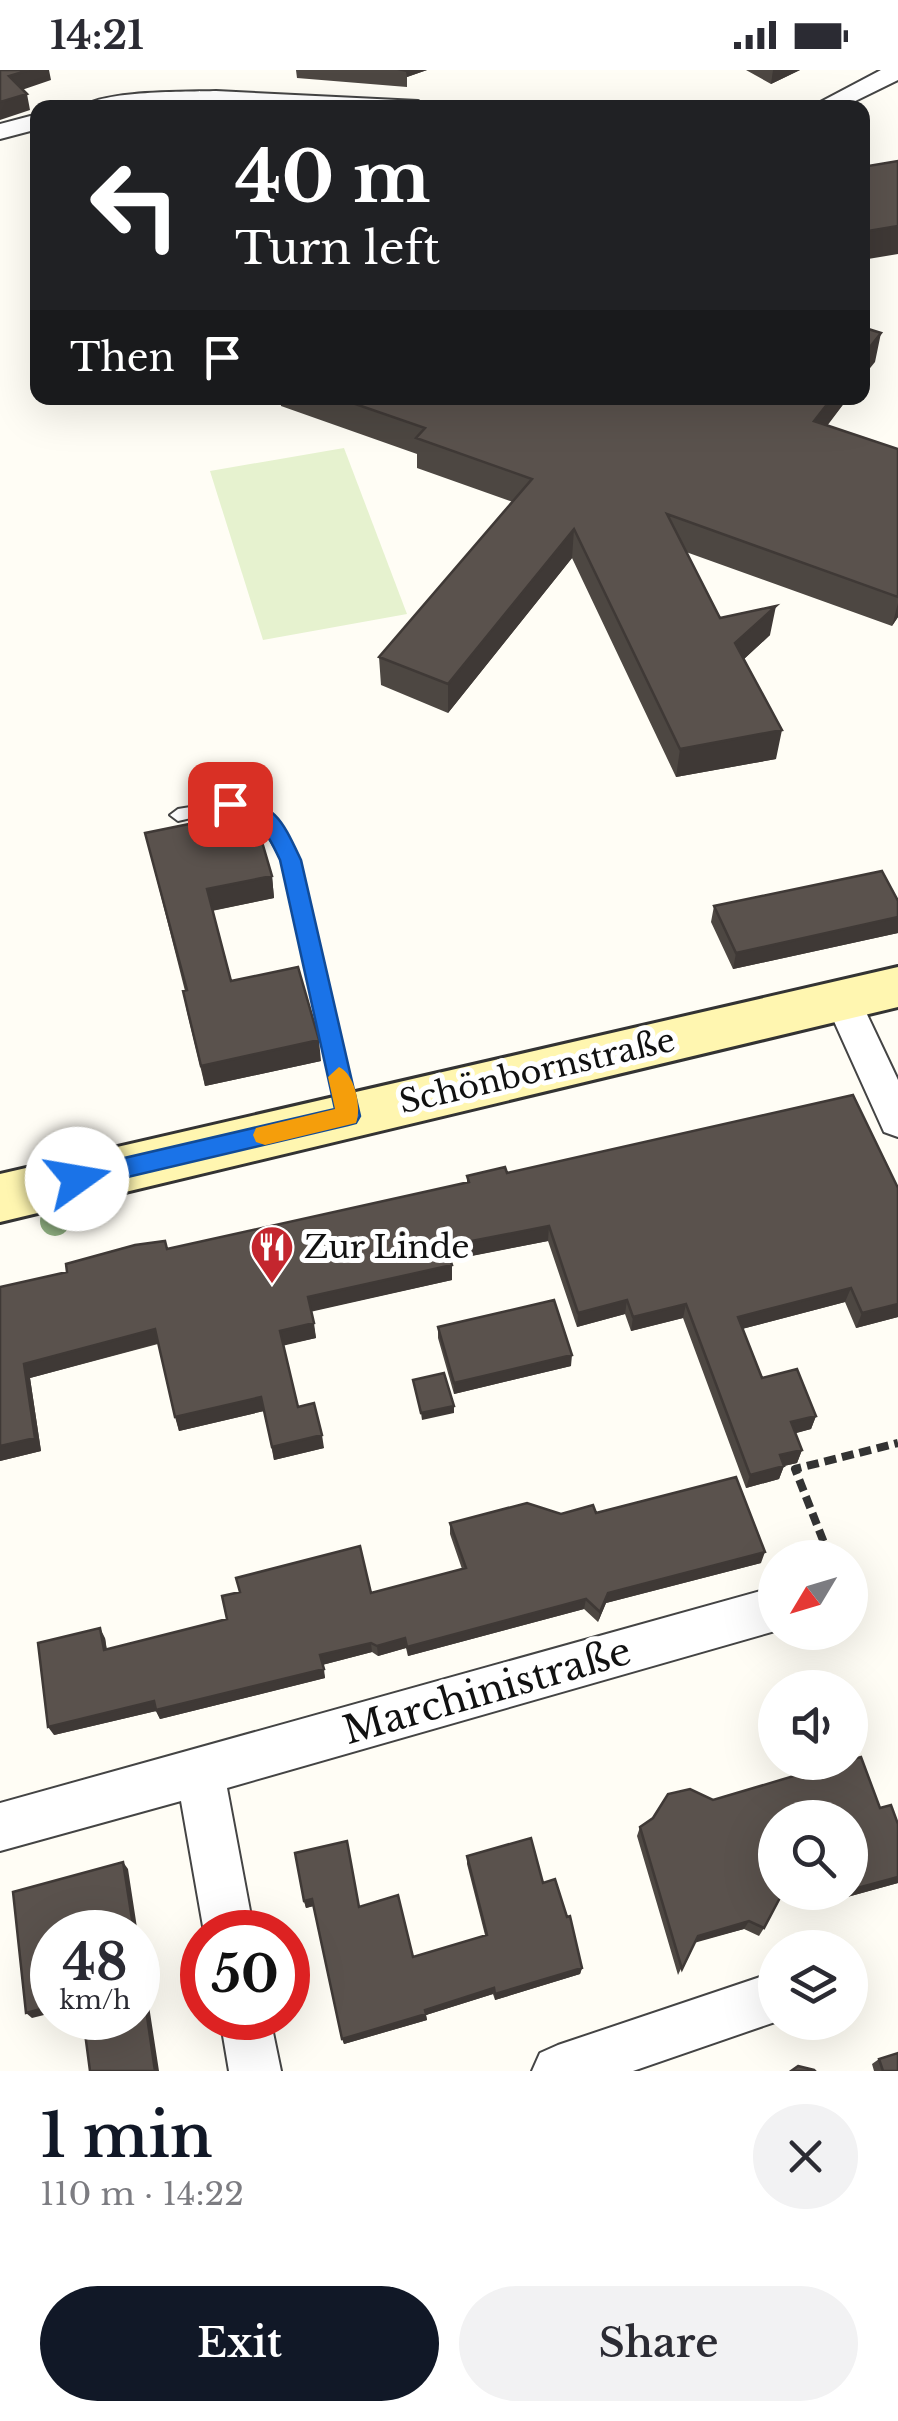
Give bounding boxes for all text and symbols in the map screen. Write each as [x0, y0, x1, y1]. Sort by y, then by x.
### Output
text: 14:21 [50, 12, 144, 59]
text: 40 m [235, 134, 430, 221]
icon: left [70, 140, 200, 270]
text: Turn left [235, 220, 440, 276]
icon: arrive [195, 330, 250, 385]
text: Then [70, 334, 175, 381]
pin [188, 762, 273, 847]
icon: arrive [203, 777, 258, 832]
street label: Schönbornstraße [395, 1020, 679, 1122]
position arrow [25, 1127, 129, 1231]
restaurant icon: Zur Linde [249, 1224, 295, 1285]
place label: Zur Linde [304, 1227, 470, 1267]
north arrow [758, 1540, 868, 1650]
map controls [758, 1540, 868, 2040]
street label: Marchinistraße [337, 1627, 636, 1754]
button: sound [758, 1670, 868, 1780]
button: search [758, 1800, 868, 1910]
speed limit sign: 50 [180, 1910, 310, 2040]
button: layers [758, 1930, 868, 2040]
text: 48 [63, 1931, 127, 1994]
text: km/h [60, 1985, 130, 2016]
text: 1 min [40, 2099, 213, 2173]
button: close [753, 2104, 858, 2209]
text: 110 m · 14:22 [40, 2174, 244, 2214]
button: Exit [40, 2286, 439, 2401]
button: Share [459, 2286, 858, 2401]

